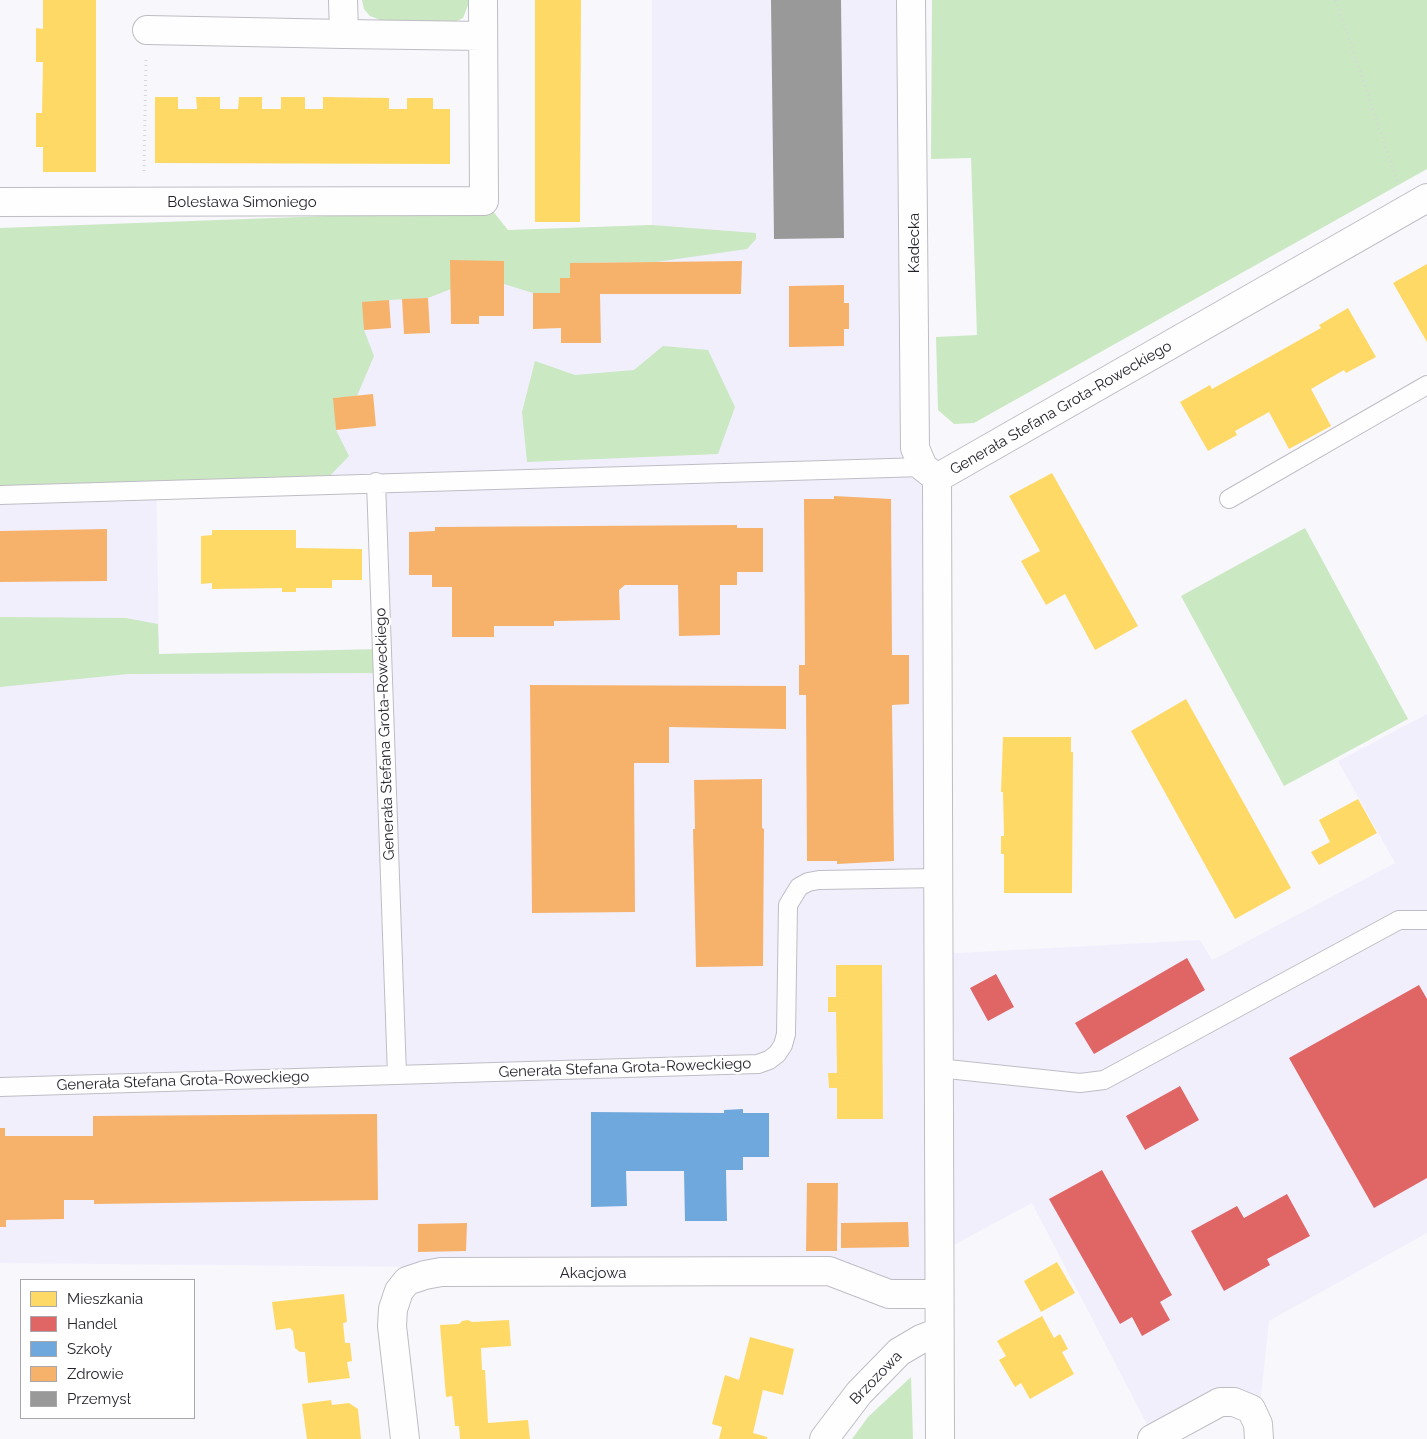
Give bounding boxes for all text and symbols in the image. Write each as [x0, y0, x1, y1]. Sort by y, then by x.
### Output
street label: Bolesława Simoniego [167, 193, 317, 211]
street label: Kadecka [905, 213, 923, 273]
street label: Generała Stefana Grota-Roweckiego [947, 337, 1175, 479]
street label: Generała Stefana Grota-Roweckiego [372, 607, 398, 861]
street label: Generała Stefana Grota-Roweckiego [498, 1055, 752, 1081]
street label: Generała Stefana Grota-Roweckiego [56, 1068, 310, 1094]
street label: Akacjowa [560, 1264, 626, 1282]
legend [20, 1279, 195, 1419]
text: Mieszkania [67, 1290, 143, 1308]
text: Handel [67, 1315, 117, 1333]
text: Szkoły [67, 1340, 112, 1358]
street label: Brzozowa [846, 1348, 906, 1408]
text: Zdrowie [67, 1365, 123, 1383]
text: Przemysł [67, 1390, 131, 1408]

